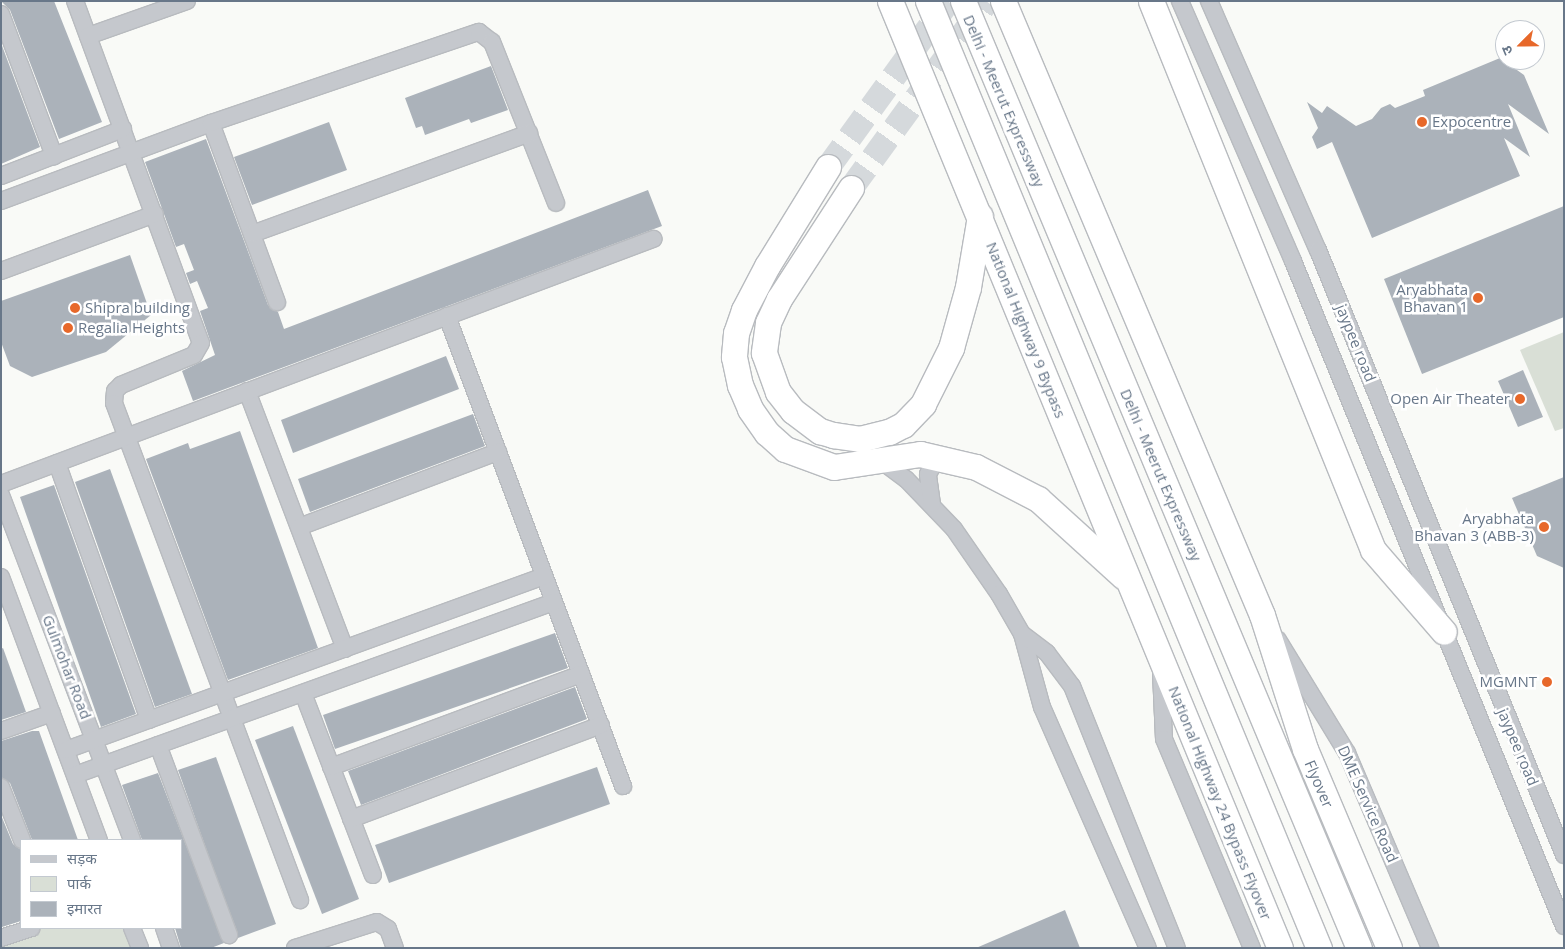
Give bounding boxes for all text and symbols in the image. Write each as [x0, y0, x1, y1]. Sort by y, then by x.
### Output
street label: Delhi - Meerut Expressway [960, 12, 1048, 190]
north arrow [1495, 20, 1545, 70]
text: उ [1496, 43, 1517, 58]
place label: Expocentre [1432, 113, 1511, 131]
marker: Expocentre [1416, 116, 1428, 128]
street label: National Highway 9 Bypass [982, 239, 1070, 421]
place label: Aryabhata Bhavan 1 [1396, 280, 1468, 315]
marker: Aryabhata Bhavan 1 [1472, 292, 1484, 304]
place label: Shipra building [85, 299, 190, 317]
marker: Shipra building [69, 302, 81, 314]
street label: jaypee road [1332, 302, 1380, 384]
place label: Regalia Heights [78, 319, 185, 337]
marker: Regalia Heights [62, 322, 74, 334]
street label: Delhi - Meerut Expressway [1117, 386, 1205, 564]
place label: Open Air Theater [1390, 390, 1510, 408]
marker: Open Air Theater [1514, 393, 1526, 405]
place label: Aryabhata Bhavan 3 (ABB-3) [1414, 509, 1534, 544]
marker: Aryabhata Bhavan 3 (ABB-3) [1538, 521, 1550, 533]
street label: Gulmohar Road [39, 612, 95, 722]
place label: MGMNT [1480, 673, 1537, 691]
marker: MGMNT [1541, 676, 1553, 688]
street label: National Highway 24 Bypass Flyover [1165, 683, 1275, 923]
street label: jaypee road [1494, 706, 1542, 788]
street label: DME Service Road [1334, 743, 1402, 865]
street label: Flyover [1301, 757, 1337, 811]
legend [20, 839, 182, 929]
text: सड़क [67, 848, 97, 868]
text: पार्क [67, 873, 91, 893]
text: इमारत [67, 898, 102, 918]

